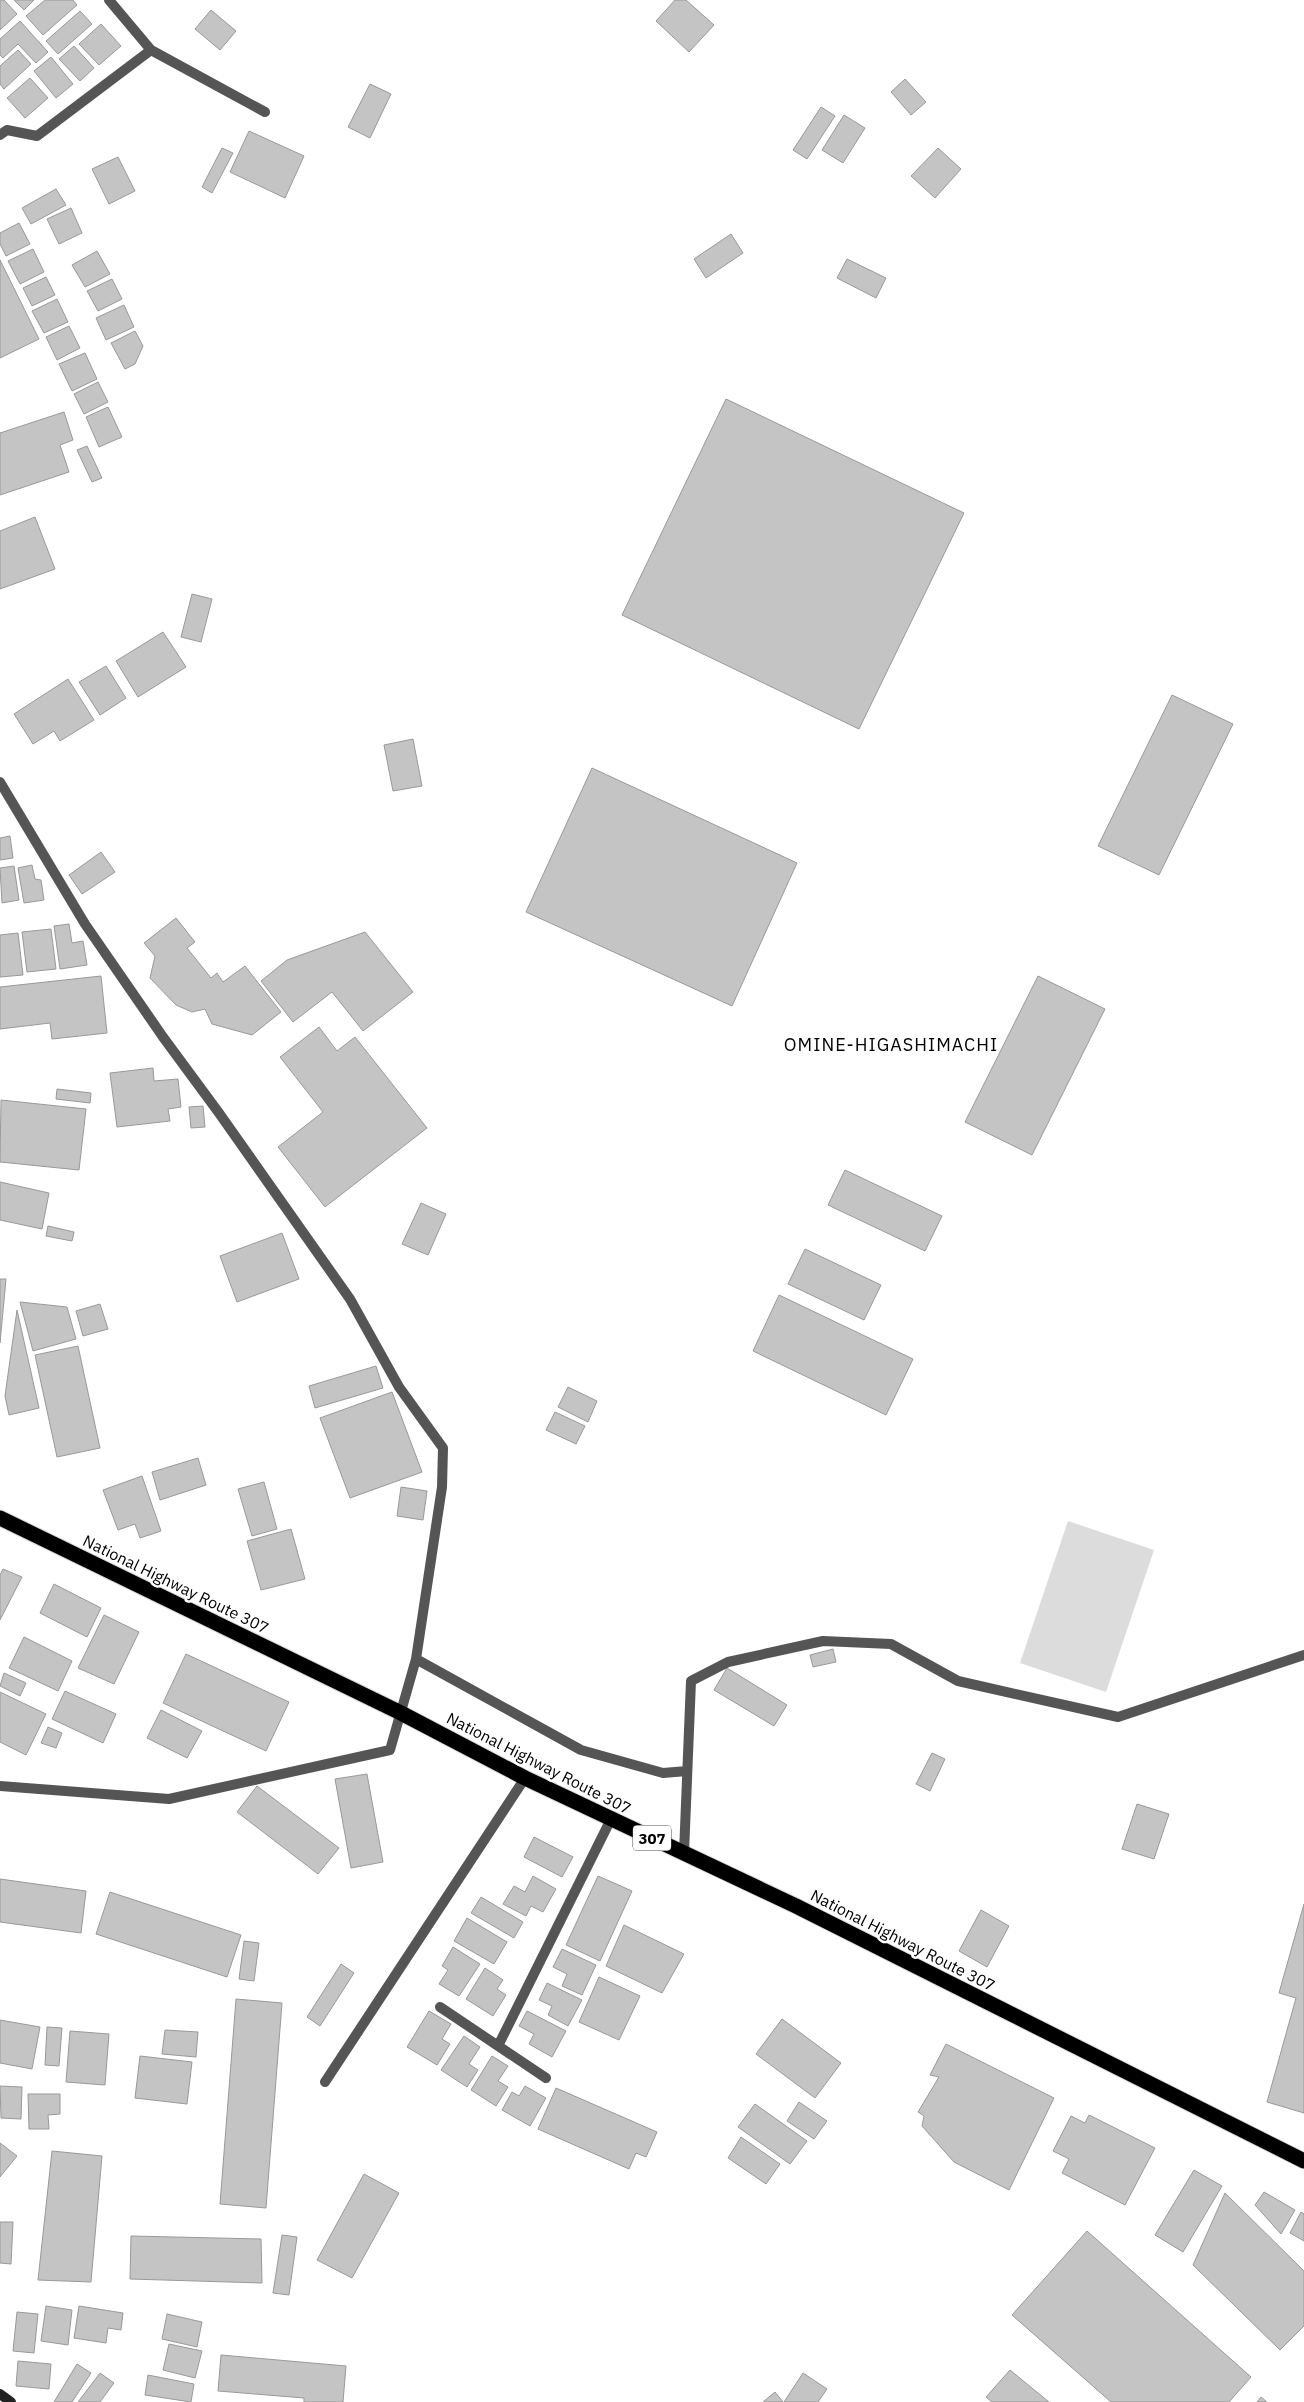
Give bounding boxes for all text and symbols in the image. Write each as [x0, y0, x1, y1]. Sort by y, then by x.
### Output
district label: OMINE-HIGASHIMACHI [784, 1033, 998, 1056]
street label: National Highway Route 307 [80, 1530, 272, 1638]
street label: National Highway Route 307 [443, 1708, 635, 1818]
road number: 307 [633, 1826, 671, 1850]
street label: National Highway Route 307 [807, 1885, 999, 1995]

